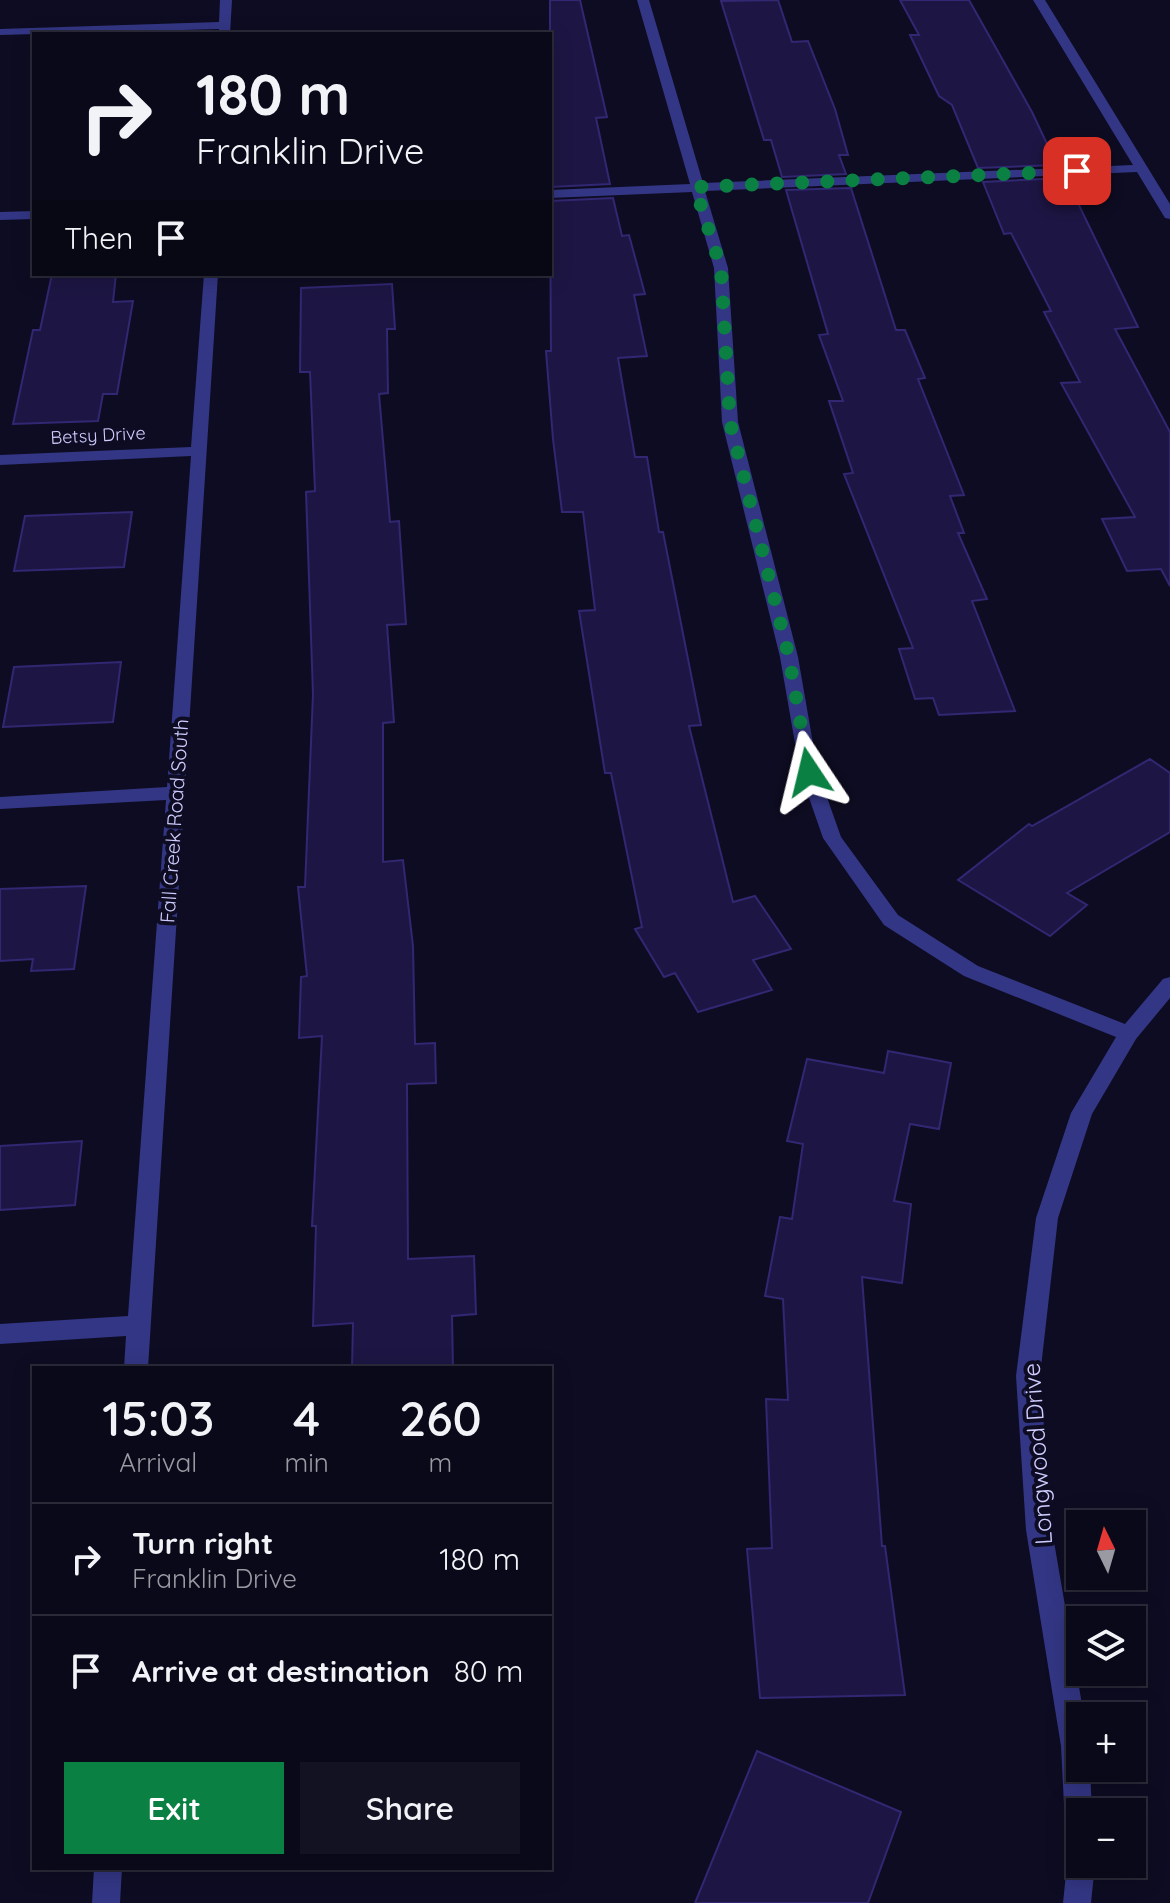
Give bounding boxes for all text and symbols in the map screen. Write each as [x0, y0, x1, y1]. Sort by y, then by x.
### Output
text: 180 m [196, 59, 350, 129]
icon: right [64, 64, 168, 168]
text: Franklin Drive [196, 128, 424, 173]
pin [1043, 137, 1111, 205]
icon: arrive [1055, 149, 1099, 193]
icon: arrive [149, 216, 193, 260]
text: Then [64, 219, 133, 257]
street label: Betsy Drive [50, 421, 146, 449]
street label: Fall Creek Road South [154, 718, 194, 924]
position arrow [767, 730, 851, 814]
street label: Longwood Drive [1016, 1362, 1058, 1546]
text: 15:03 [102, 1388, 214, 1448]
text: 4 [293, 1388, 320, 1448]
text: 260 [399, 1388, 482, 1448]
text: Arrival [119, 1446, 197, 1479]
text: min [285, 1446, 329, 1479]
text: m [429, 1446, 452, 1479]
north arrow [1066, 1510, 1146, 1590]
map controls [1066, 1510, 1146, 1878]
text: Turn right [132, 1524, 273, 1562]
icon: right [64, 1537, 108, 1581]
text: 180 m [439, 1540, 520, 1578]
text: Franklin Drive [132, 1562, 297, 1595]
button: layers [1066, 1606, 1146, 1686]
icon: arrive [64, 1649, 108, 1693]
text: Arrive at destination [132, 1652, 430, 1690]
text: 80 m [454, 1652, 523, 1690]
button: + [1066, 1702, 1146, 1782]
button: Exit [64, 1762, 284, 1854]
button: Share [300, 1762, 520, 1854]
button: − [1066, 1798, 1146, 1878]

